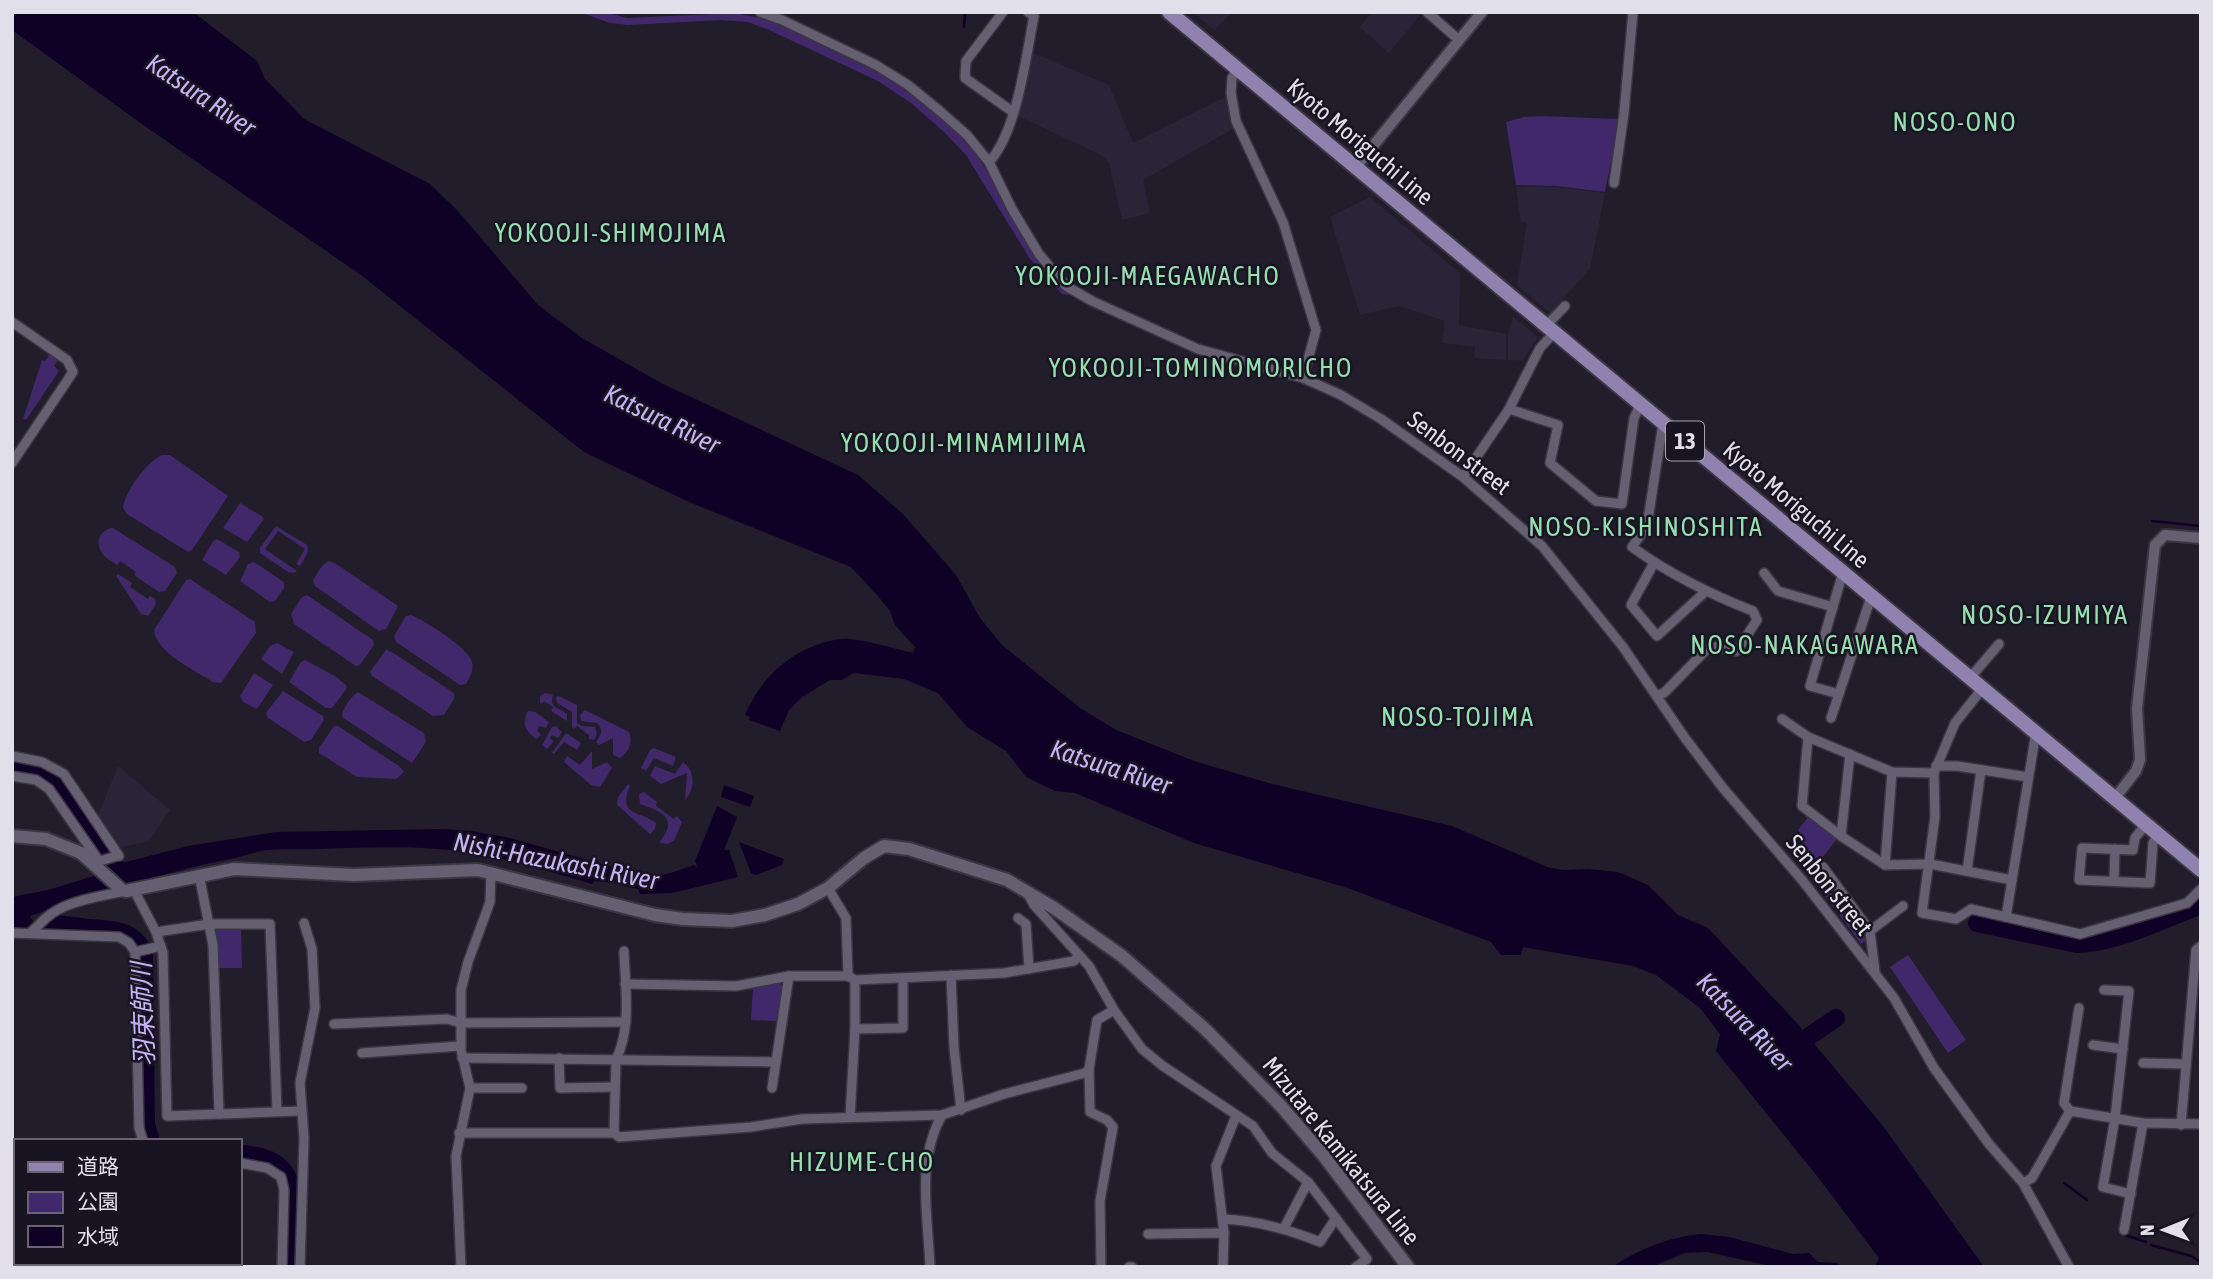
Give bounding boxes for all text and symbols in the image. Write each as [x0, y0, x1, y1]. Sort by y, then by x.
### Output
water label: Katsura River [141, 48, 262, 143]
street label: Kyoto Moriguchi Line [1282, 73, 1439, 210]
district label: NOSO-ONO [1893, 107, 2017, 137]
district label: YOKOOJI-SHIMOJIMA [495, 218, 727, 248]
district label: YOKOOJI-MAEGAWACHO [1015, 261, 1281, 291]
district label: YOKOOJI-TOMINOMORICHO [1049, 353, 1353, 383]
water label: Katsura River [599, 378, 726, 460]
street label: Senbon street [1403, 405, 1516, 500]
road number: 13 [1666, 422, 1704, 461]
district label: YOKOOJI-MINAMIJIMA [841, 428, 1087, 458]
street label: Kyoto Moriguchi Line [1718, 436, 1875, 573]
district label: NOSO-KISHINOSHITA [1528, 512, 1764, 542]
district label: NOSO-IZUMIYA [1961, 600, 2129, 630]
district label: NOSO-NAKAGAWARA [1690, 630, 1920, 660]
district label: NOSO-TOJIMA [1381, 702, 1535, 732]
water label: Katsura River [1047, 733, 1176, 801]
water label: Nishi-Hazukashi River [451, 826, 662, 896]
street label: Senbon street [1781, 829, 1878, 940]
water label: 羽束師川 [126, 959, 160, 1066]
water label: Katsura River [1691, 967, 1800, 1078]
street label: Mizutare Kamikatsura Line [1257, 1051, 1425, 1250]
legend [14, 1139, 242, 1265]
district label: HIZUME-CHO [789, 1147, 935, 1177]
text: 道路 [77, 1154, 119, 1178]
text: 公園 [77, 1189, 119, 1213]
north arrow [2129, 1195, 2199, 1265]
text: 水域 [77, 1224, 119, 1248]
text: N [2136, 1224, 2158, 1236]

